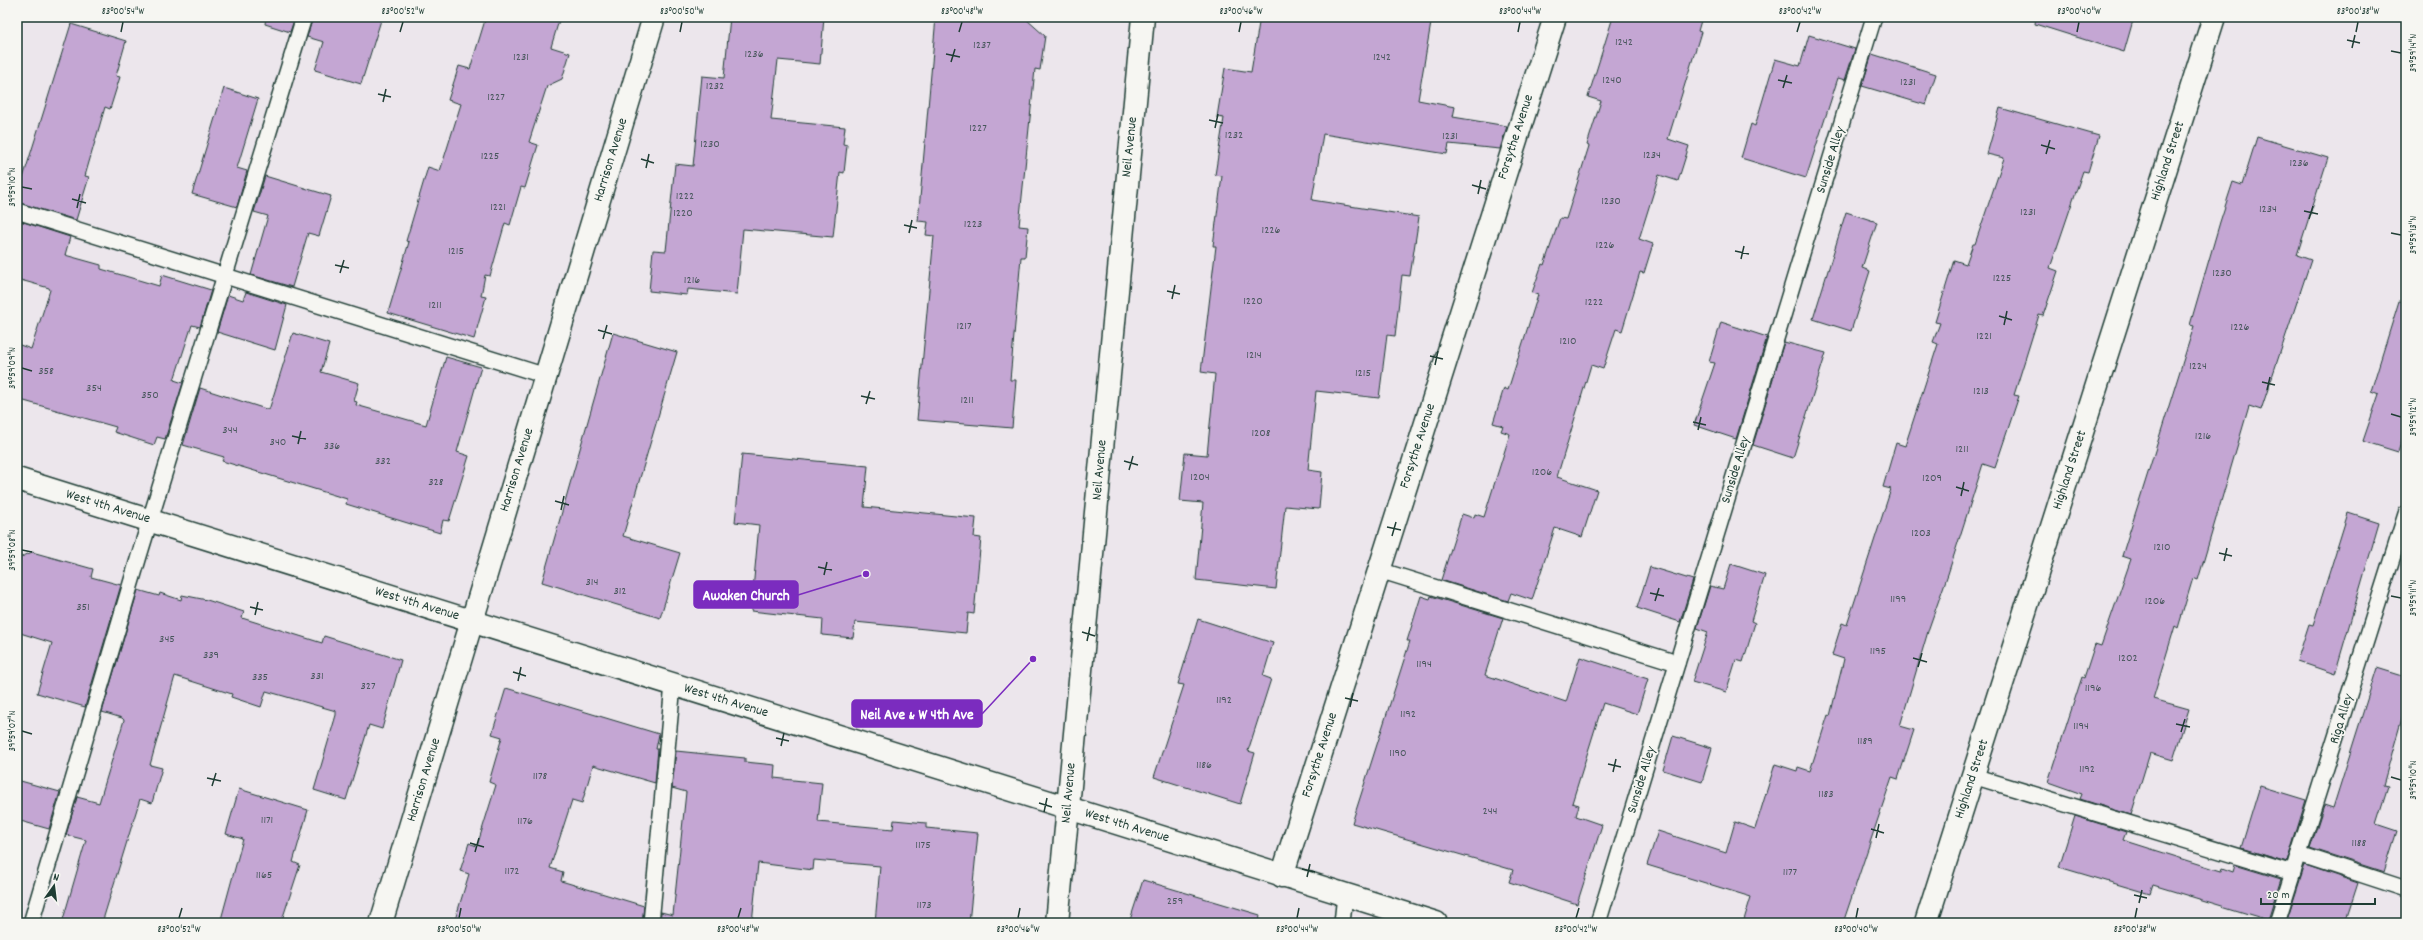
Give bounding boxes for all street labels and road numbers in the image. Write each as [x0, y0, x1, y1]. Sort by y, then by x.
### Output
street label: Forsythe Avenue [1493, 92, 1539, 182]
street label: Harrison Avenue [589, 116, 633, 204]
street label: Neil Avenue [1117, 116, 1143, 178]
street label: Highland Street [2146, 119, 2190, 203]
street label: Sunside Alley [1811, 124, 1851, 196]
street label: Forsythe Avenue [1395, 401, 1441, 491]
street label: Harrison Avenue [495, 426, 539, 514]
street label: Highland Street [2048, 428, 2092, 512]
street label: Sunside Alley [1716, 434, 1756, 506]
street label: Neil Avenue [1087, 439, 1113, 501]
street label: West 4th Avenue [63, 485, 153, 529]
street label: West 4th Avenue [372, 582, 462, 626]
street label: West 4th Avenue [681, 679, 771, 723]
street label: Riga Alley [2325, 691, 2359, 747]
street label: Forsythe Avenue [1297, 710, 1343, 800]
street label: Harrison Avenue [402, 736, 446, 824]
street label: Highland Street [1950, 737, 1994, 821]
street label: Sunside Alley [1622, 744, 1662, 816]
street label: Neil Avenue [1056, 762, 1082, 824]
street label: West 4th Avenue [1082, 804, 1172, 848]

